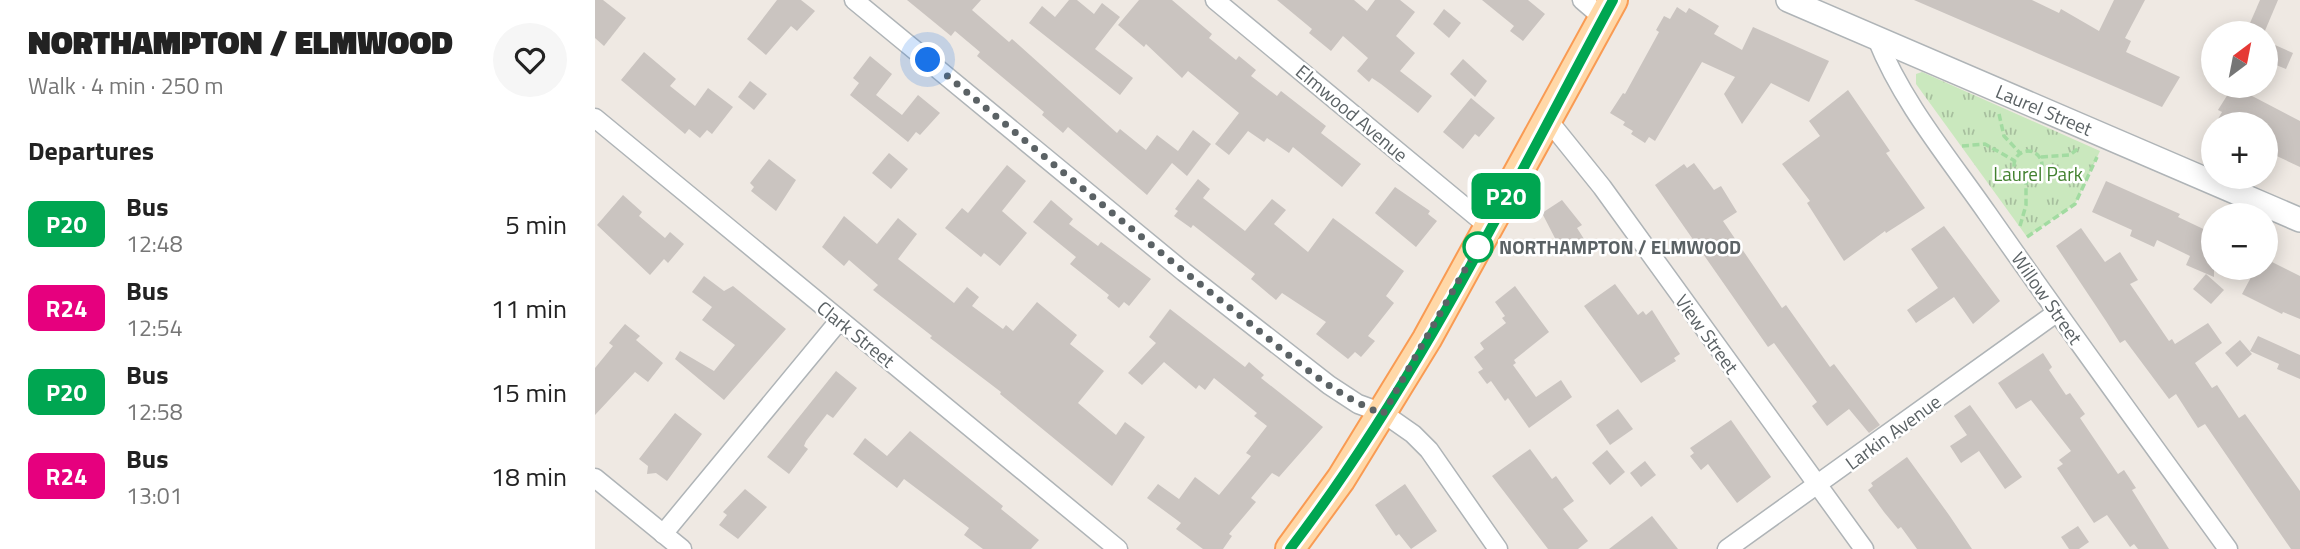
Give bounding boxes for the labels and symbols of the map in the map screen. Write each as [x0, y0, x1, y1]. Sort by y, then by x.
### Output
north arrow [2201, 21, 2279, 98]
your location [910, 42, 945, 77]
street label: Elmwood Avenue [1290, 57, 1415, 168]
street label: Laurel Street [1991, 76, 2097, 143]
park label: Laurel Park [1993, 159, 2083, 188]
line badge: P20 [1466, 173, 1546, 219]
marker: NORTHAMPTON / ELMWOOD [1463, 232, 1493, 262]
place label: NORTHAMPTON / ELMWOOD [1499, 232, 1741, 261]
street label: Willow Street [2005, 245, 2090, 350]
street label: View Street [1669, 288, 1746, 380]
street label: Clark Street [811, 293, 902, 374]
street label: Larkin Avenue [1839, 387, 1947, 476]

